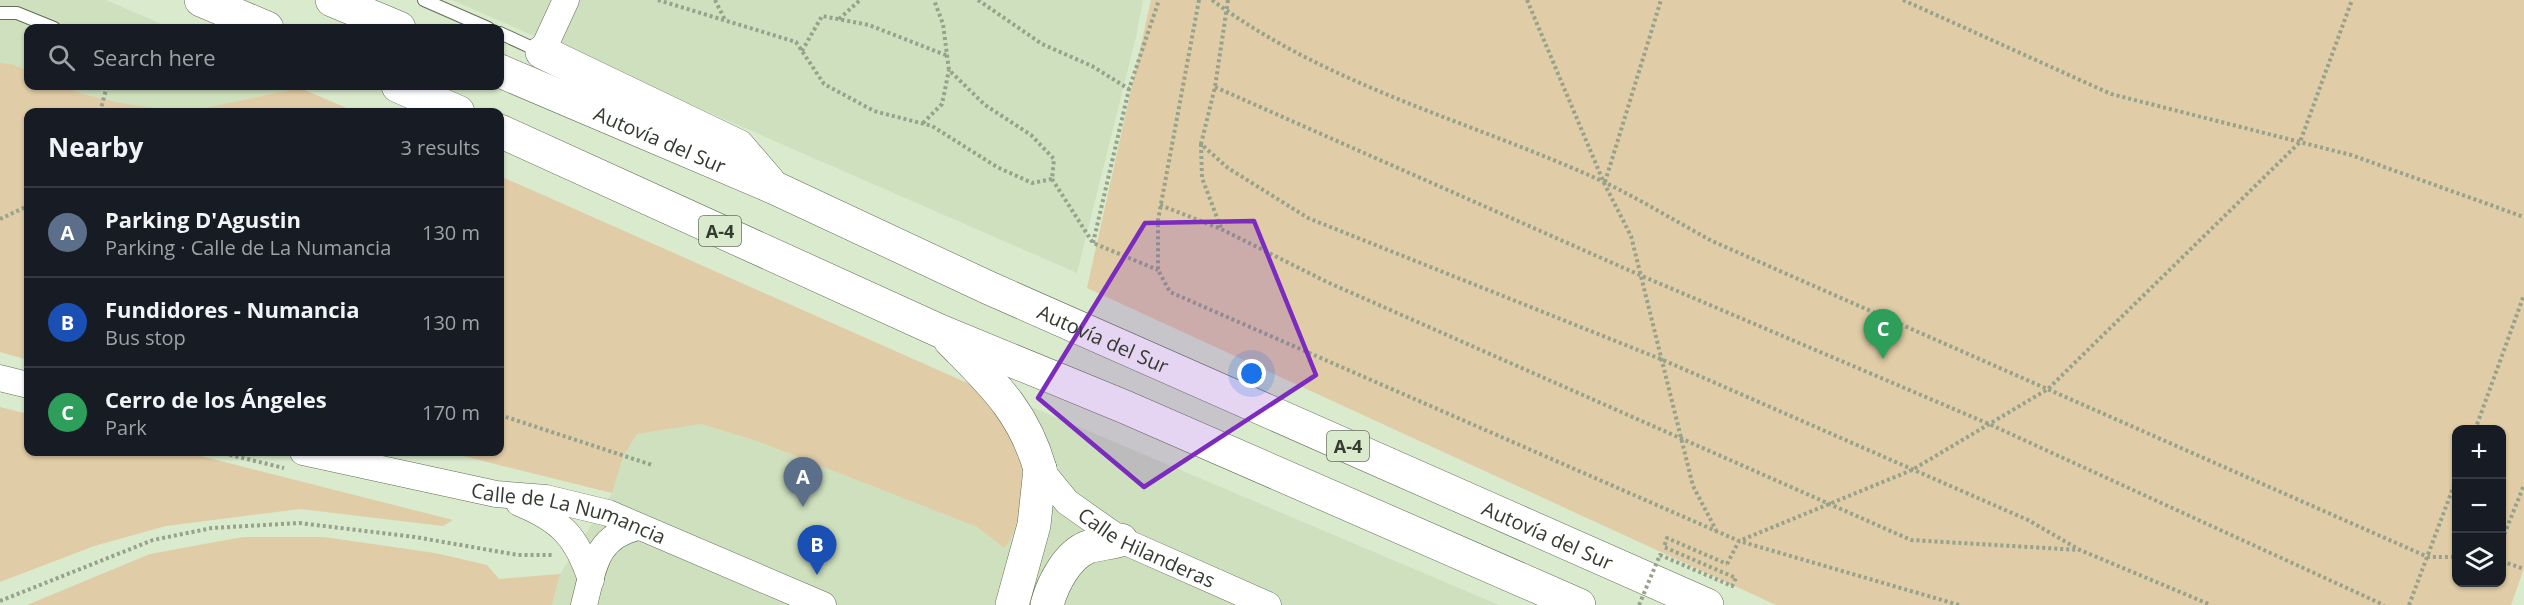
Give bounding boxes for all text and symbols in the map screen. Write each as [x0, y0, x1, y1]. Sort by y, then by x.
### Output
search box [24, 24, 504, 90]
icon: search [45, 41, 78, 74]
text: Search here [93, 42, 216, 72]
street label: Autovía del Sur [590, 99, 730, 179]
text: Nearby [48, 129, 143, 165]
text: 3 results [400, 134, 480, 161]
text: Parking D'Agustin [105, 204, 301, 234]
road number: A-4 [699, 216, 741, 246]
text: A [61, 219, 74, 246]
text: 130 m [422, 219, 480, 246]
text: Parking · Calle de La Numancia [105, 234, 391, 261]
text: Fundidores - Numancia [105, 294, 360, 324]
street label: Autovía del Sur [1034, 298, 1173, 379]
text: B [61, 309, 74, 336]
text: 130 m [422, 309, 480, 336]
pin: C [1864, 310, 1902, 359]
text: Bus stop [105, 324, 186, 351]
your location [1237, 359, 1266, 388]
text: Cerro de los Ángeles [105, 384, 327, 414]
text: C [61, 399, 74, 426]
text: 170 m [422, 399, 480, 426]
text: Park [105, 414, 147, 441]
map controls [2452, 425, 2506, 587]
button: + [2452, 425, 2506, 479]
road number: A-4 [1327, 431, 1369, 461]
pin: A [784, 458, 822, 507]
street label: Calle de La Numancia [469, 476, 670, 550]
button: − [2452, 479, 2506, 533]
street label: Autovía del Sur [1478, 494, 1618, 576]
street label: Calle Hilanderas [1073, 501, 1220, 594]
pin: B [798, 526, 836, 575]
button: layers [2452, 533, 2506, 587]

